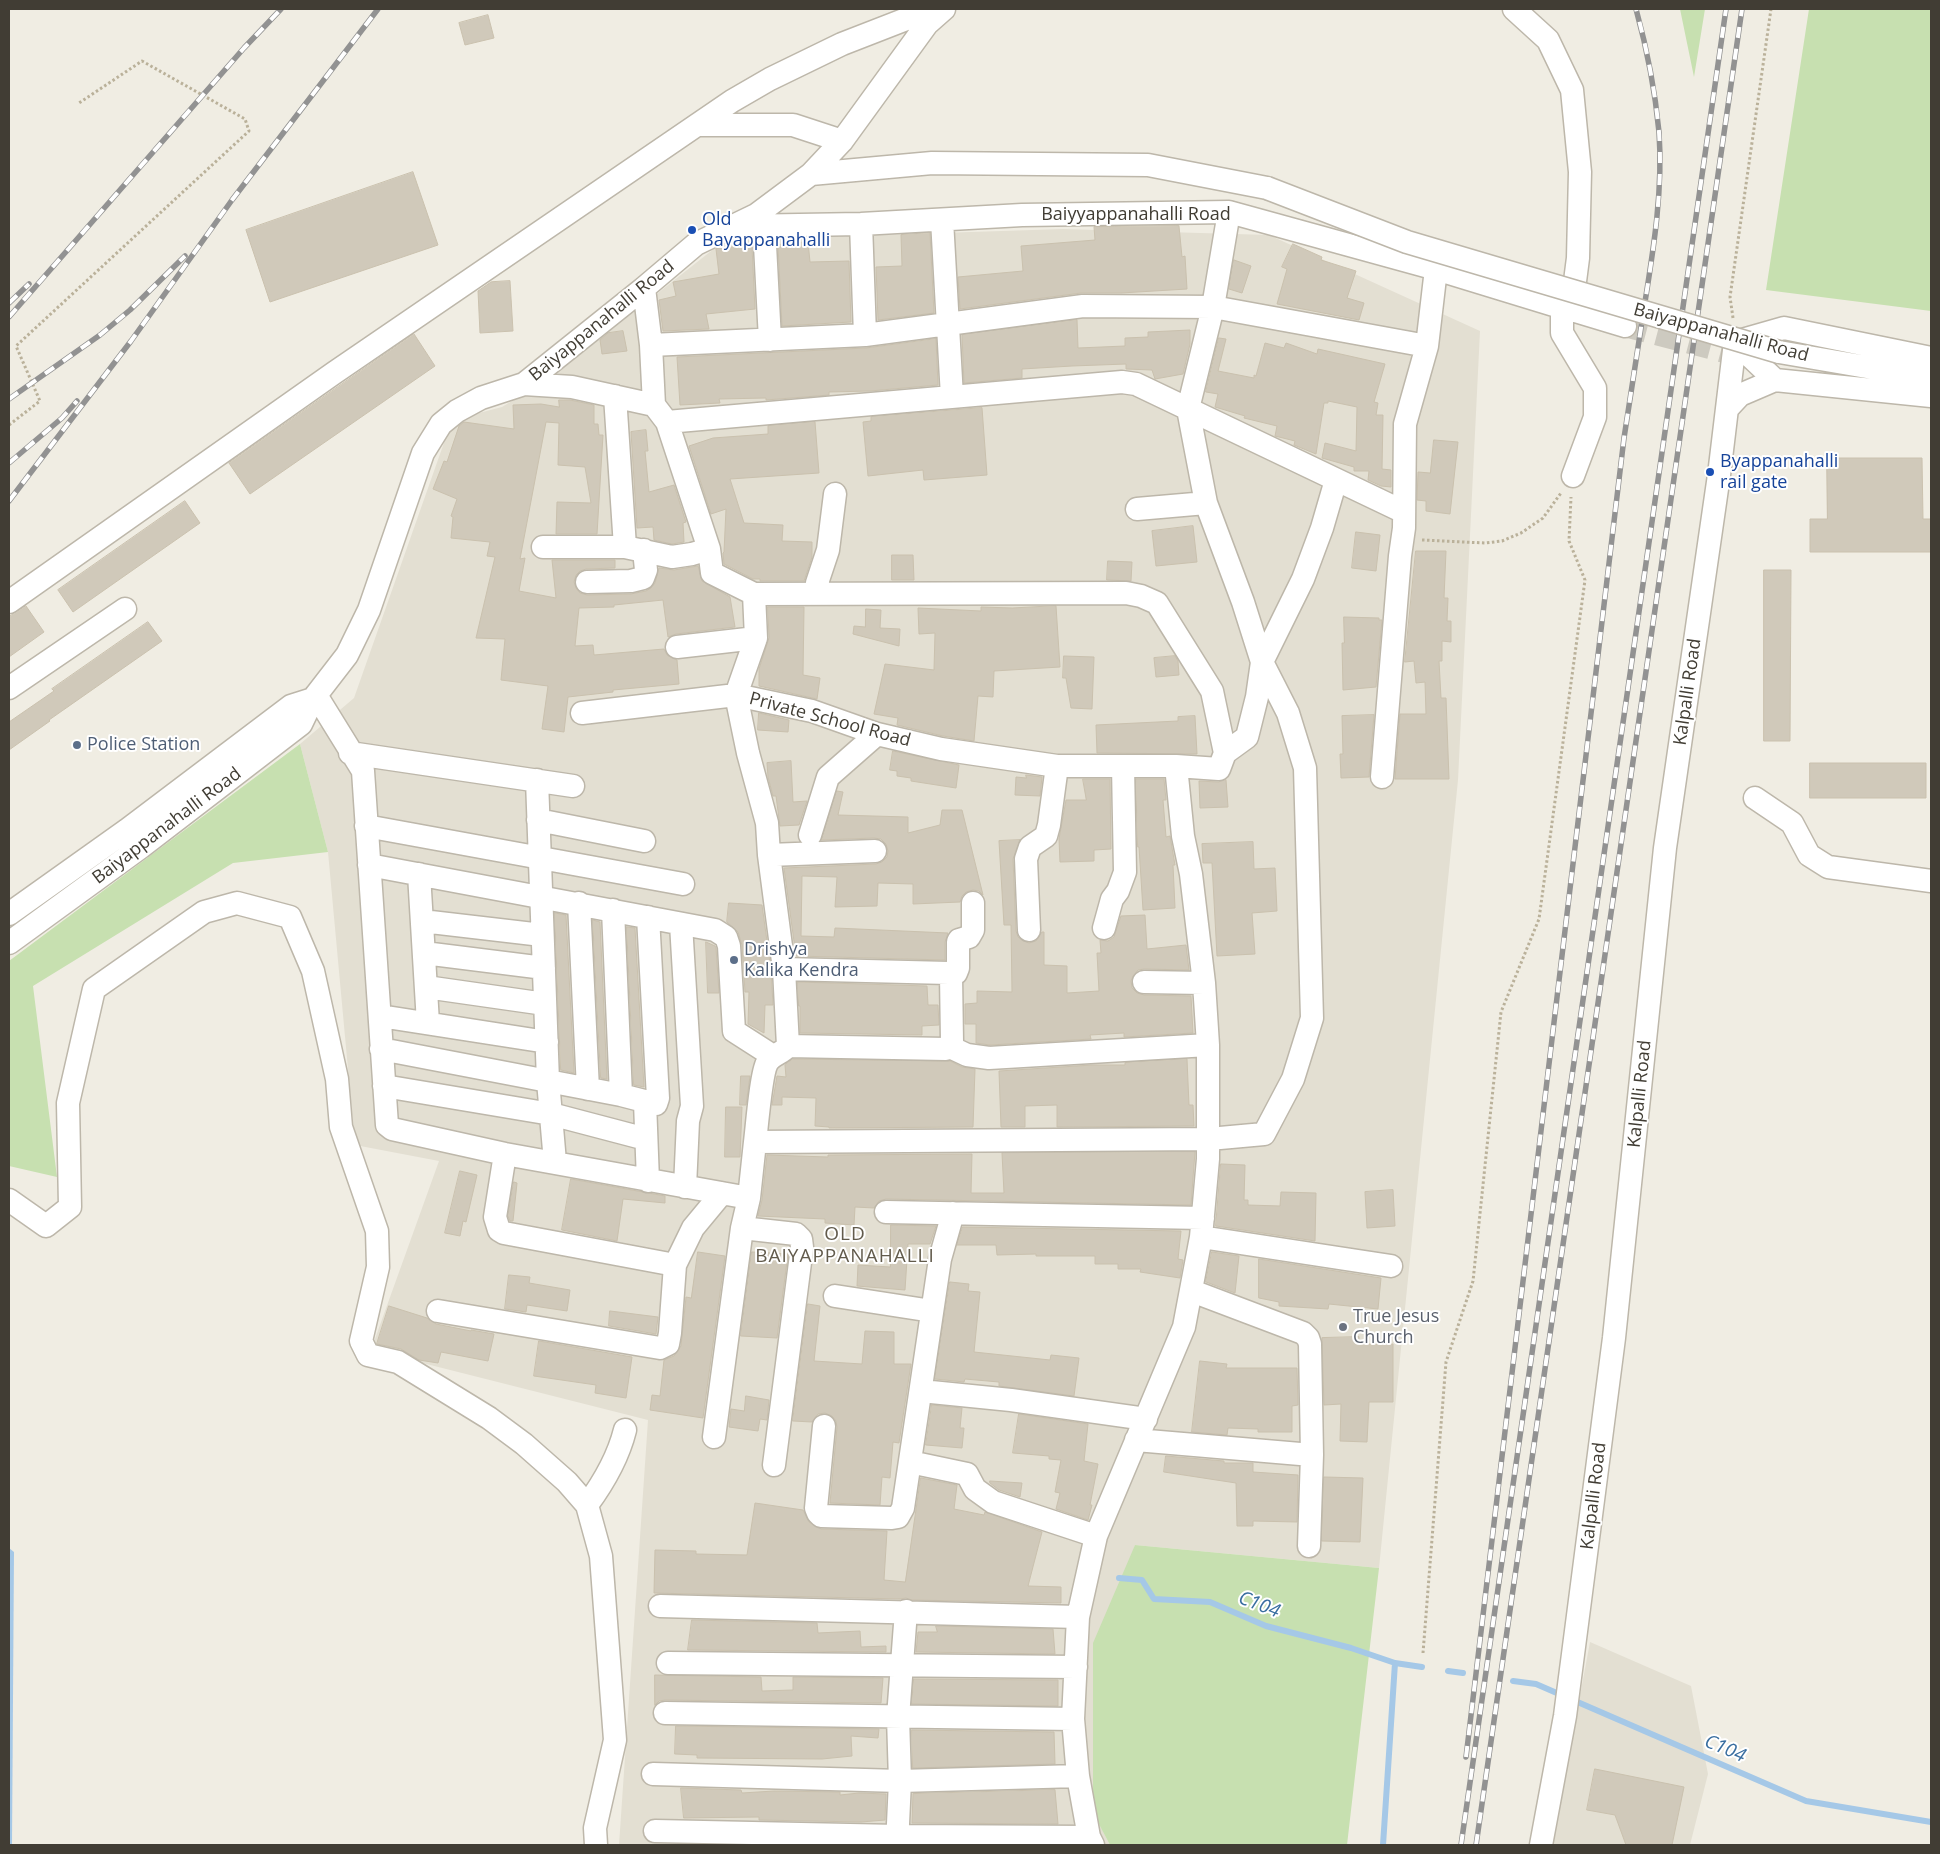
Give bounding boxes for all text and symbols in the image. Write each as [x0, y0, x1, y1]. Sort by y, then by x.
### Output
street label: Baiyyappanahalli Road [1041, 204, 1231, 226]
place label: Old Bayappanahalli [702, 209, 830, 252]
marker: Old Bayappanahalli [686, 224, 698, 236]
street label: Baiyappanahalli Road [525, 256, 679, 386]
street label: Baiyappanahalli Road [1631, 299, 1811, 367]
place label: Byappanahalli rail gate [1720, 451, 1838, 494]
marker: Byappanahalli rail gate [1704, 466, 1716, 478]
street label: Kalpalli Road [1670, 637, 1706, 747]
street label: Private School Road [747, 688, 913, 752]
place label: Police Station [87, 734, 200, 756]
marker: Police Station [71, 739, 83, 751]
street label: Baiyappanahalli Road [88, 763, 246, 889]
place label: Drishya Kalika Kendra [744, 939, 859, 982]
marker: Drishya Kalika Kendra [728, 954, 740, 966]
street label: Kalpalli Road [1624, 1039, 1656, 1149]
district label: OLD BAIYAPPANAHALLI [753, 1224, 937, 1268]
place label: True Jesus Church [1353, 1306, 1439, 1348]
marker: True Jesus Church [1337, 1321, 1349, 1333]
street label: Kalpalli Road [1577, 1441, 1611, 1551]
water label: C104 [1235, 1587, 1283, 1623]
water label: C104 [1701, 1730, 1749, 1768]

